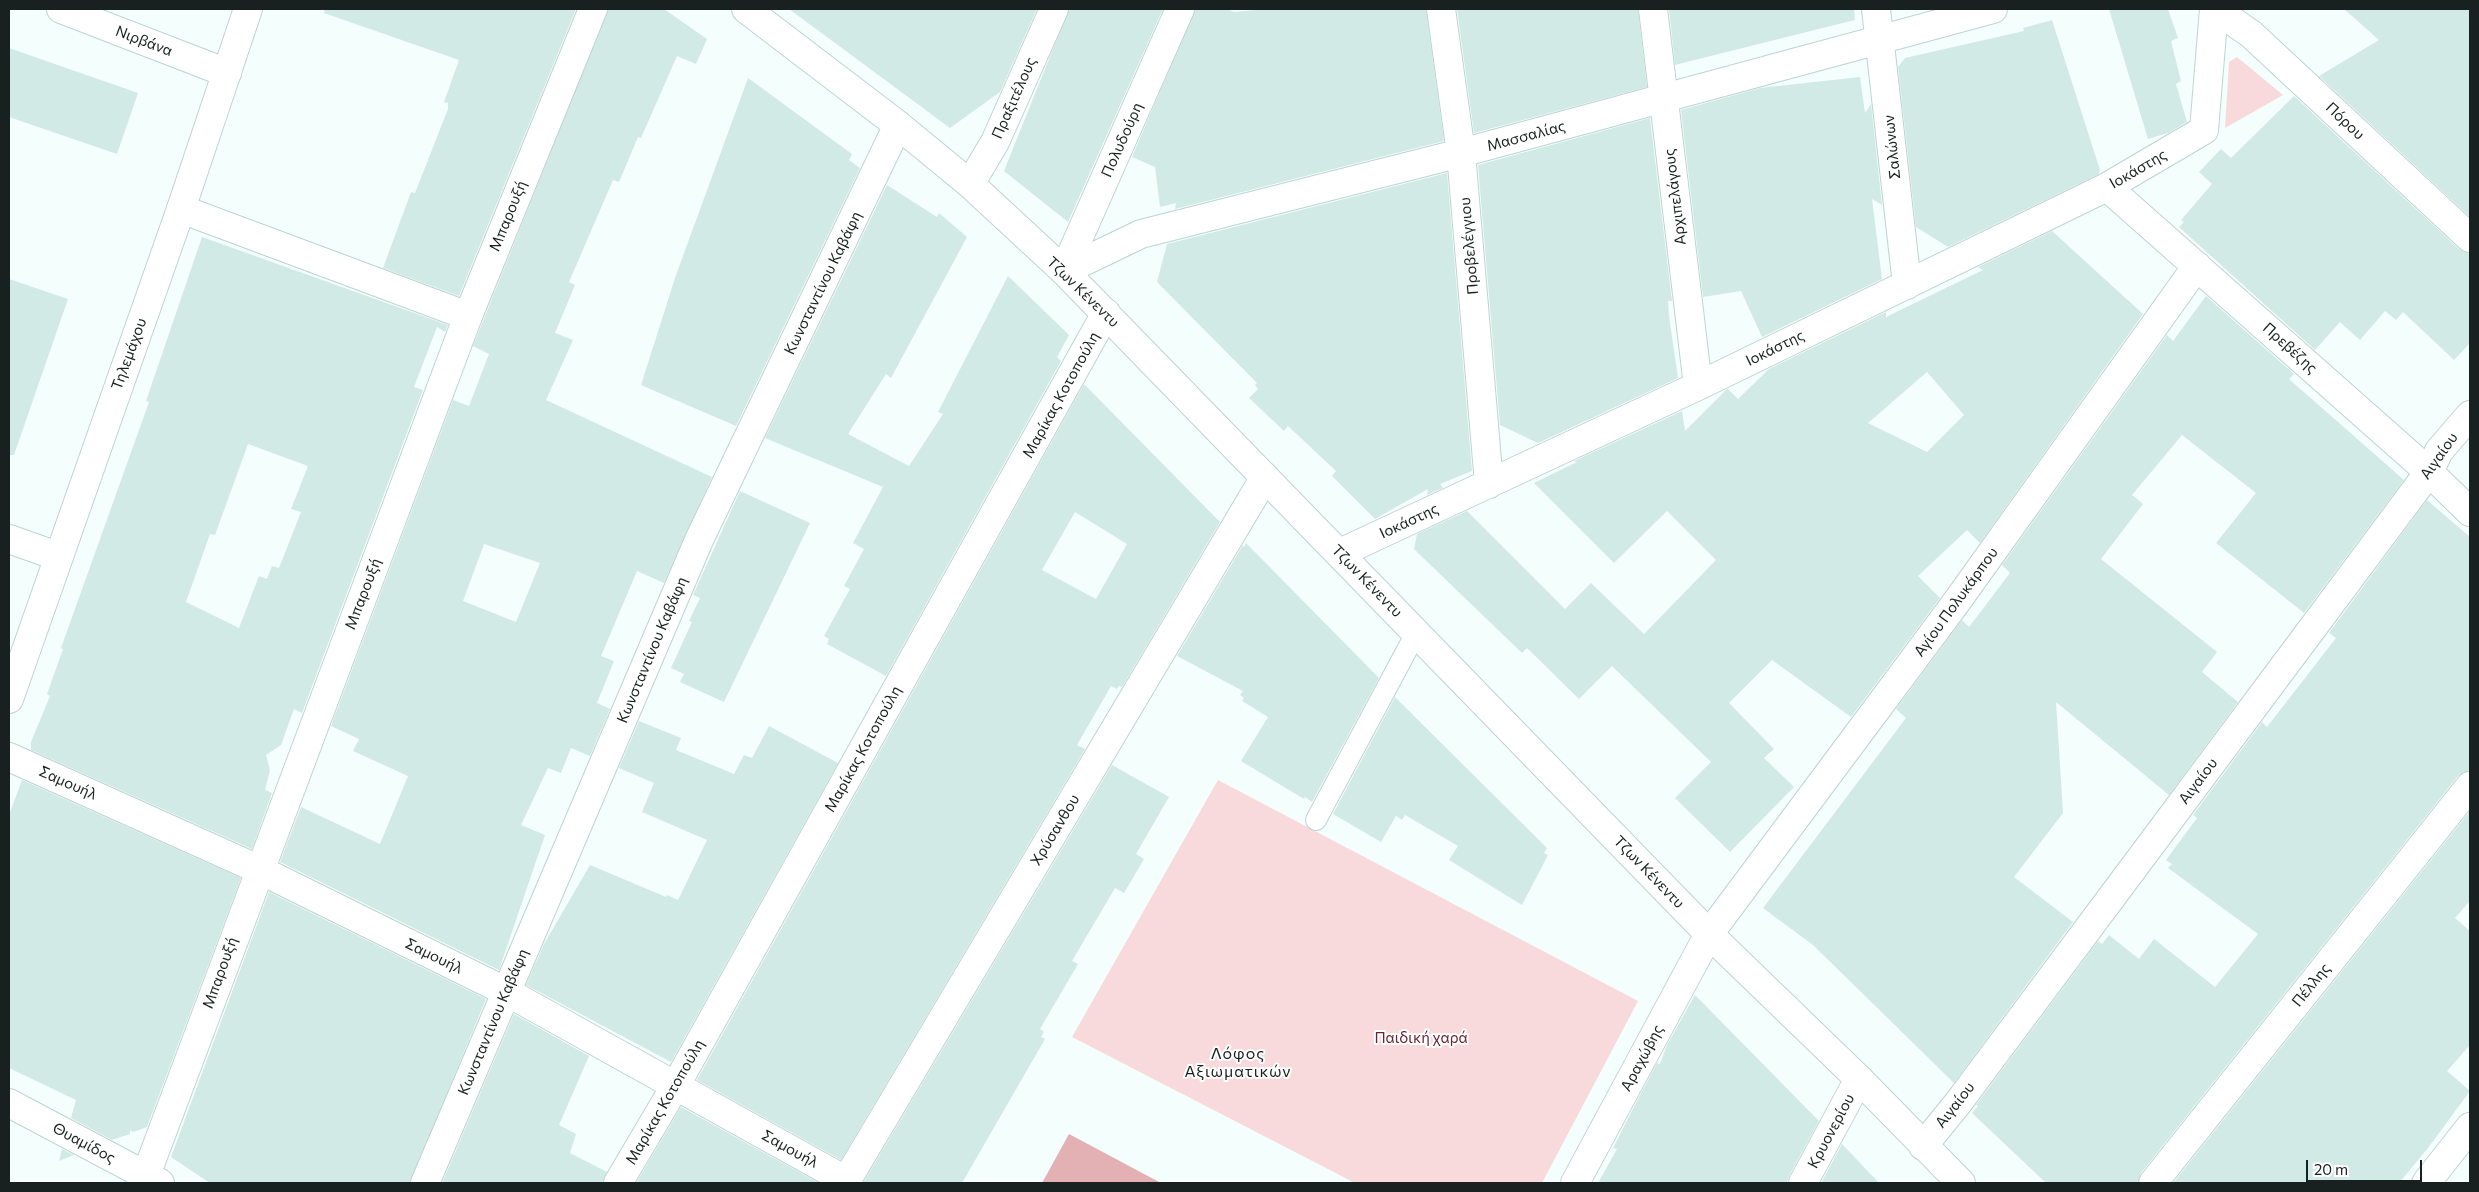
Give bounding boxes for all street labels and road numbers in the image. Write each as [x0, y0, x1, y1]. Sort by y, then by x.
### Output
street label: Νιρβάνα [113, 22, 175, 60]
street label: Πραξιτέλους [988, 54, 1040, 142]
street label: Πόρου [2322, 99, 2368, 143]
street label: Πολυδούρη [1098, 100, 1146, 180]
street label: Σαλώνων [1880, 114, 1904, 180]
street label: Μασσαλίας [1485, 117, 1567, 155]
street label: Ιοκάστης [2106, 145, 2170, 193]
street label: Αρχιπελάγους [1660, 148, 1690, 246]
street label: Μπαρουξή [486, 178, 530, 254]
street label: Προβελέγγιου [1456, 197, 1482, 295]
street label: Κωνσταντίνου Καβάφη [781, 209, 865, 357]
street label: Τζων Κένεντυ [1043, 253, 1123, 331]
street label: Τηλεμάχου [108, 316, 150, 392]
street label: Πρεβέζης [2259, 319, 2321, 377]
street label: Ιοκάστης [1743, 326, 1807, 370]
street label: Μαρίκας Κοτοπούλη [1019, 329, 1103, 461]
street label: Αιγαίου [2416, 429, 2462, 483]
street label: Ιοκάστης [1377, 500, 1441, 542]
street label: Τζων Κένεντυ [1328, 541, 1406, 621]
street label: Αγίου Πολυκάρπου [1910, 544, 2002, 660]
street label: Μπαρουξή [341, 556, 385, 632]
street label: Κωνσταντίνου Καβάφη [613, 574, 691, 726]
street label: Μαρίκας Κοτοπούλη [821, 683, 905, 815]
street label: Αιγαίου [2175, 754, 2221, 808]
street label: Σαμουήλ [36, 762, 100, 804]
street label: Χρύσανθου [1027, 791, 1083, 869]
street label: Τζων Κένεντυ [1610, 832, 1688, 912]
street label: Σαμουήλ [403, 934, 465, 978]
street label: Μπαρουξή [199, 935, 241, 1011]
street label: Κωνσταντίνου Καβάφη [454, 946, 532, 1098]
street label: Πέλλης [2288, 960, 2334, 1010]
street label: Αραχώβης [1617, 1022, 1667, 1094]
street label: Μαρίκας Κοτοπούλη [622, 1036, 708, 1168]
street label: Αιγαίου [1932, 1079, 1978, 1131]
street label: Κρυονερίου [1804, 1091, 1858, 1171]
street label: Θυαμίδος [50, 1119, 118, 1167]
street label: Σαμουήλ [759, 1126, 821, 1172]

